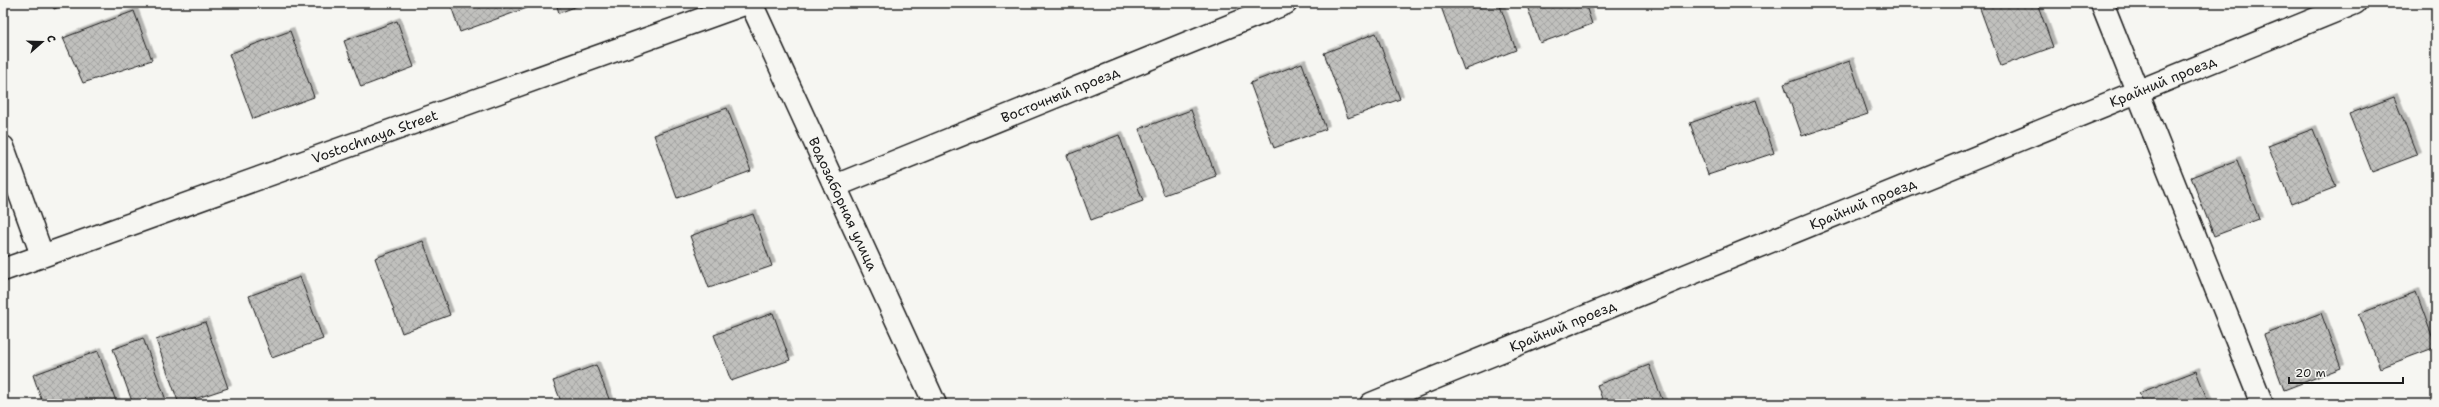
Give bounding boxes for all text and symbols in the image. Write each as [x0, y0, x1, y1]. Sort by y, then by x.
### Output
north arrow [22, 22, 62, 62]
text: С [43, 33, 59, 45]
street label: Крайний проезд [2107, 52, 2219, 111]
street label: Восточный проезд [998, 62, 1122, 127]
street label: Vostochnaya Street [309, 106, 440, 167]
street label: Водозаборная улица [805, 134, 882, 274]
street label: Крайний проезд [1807, 174, 1919, 233]
street label: Крайний проезд [1507, 296, 1619, 356]
scale bar [2289, 359, 2403, 385]
text: 20 m [2295, 365, 2326, 381]

